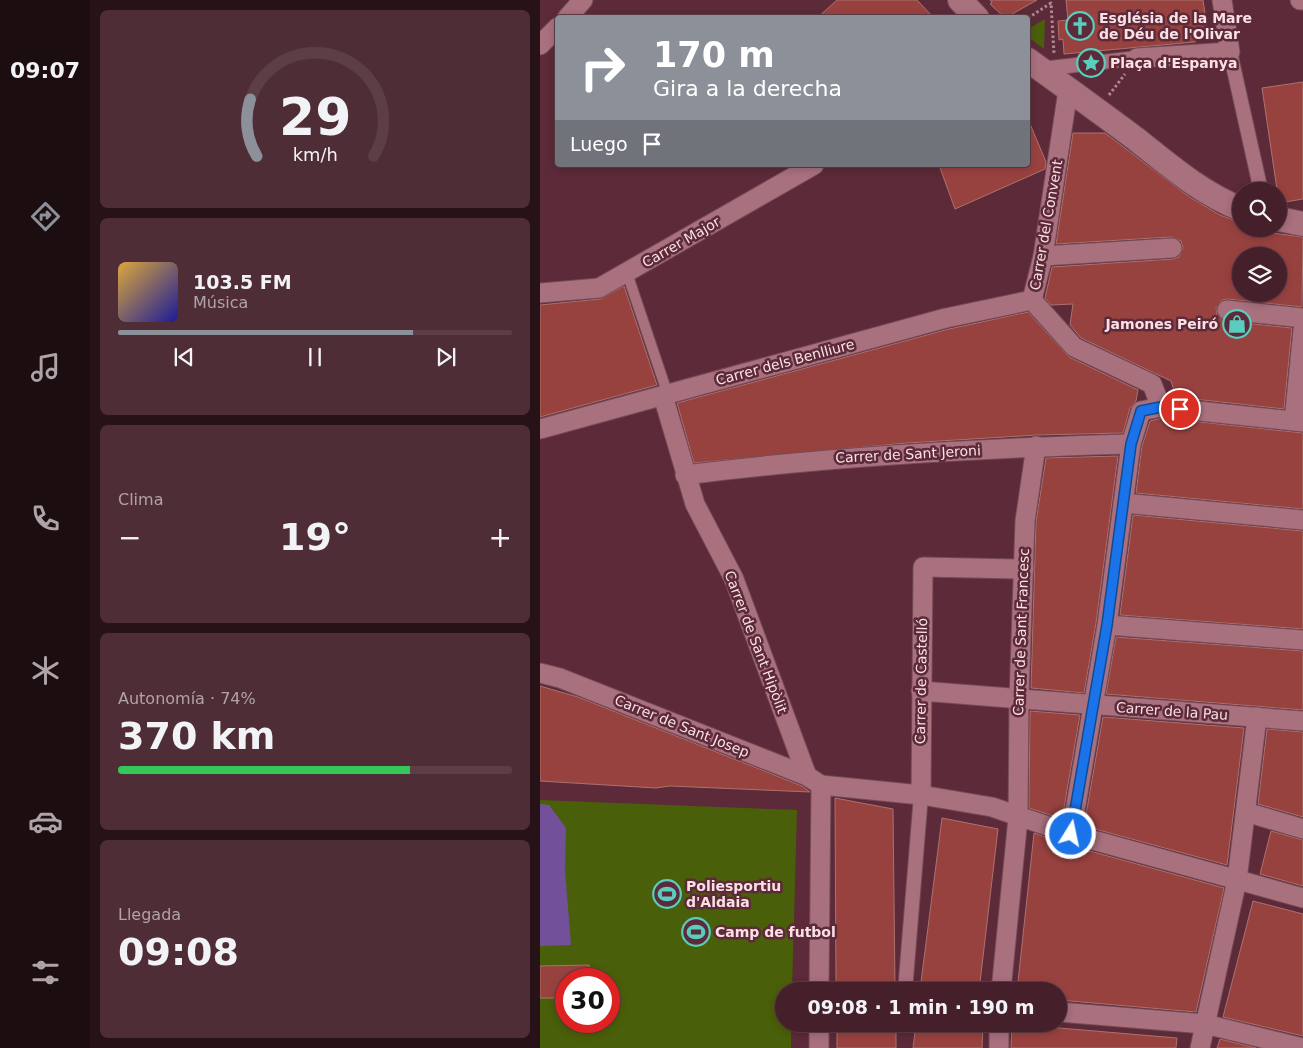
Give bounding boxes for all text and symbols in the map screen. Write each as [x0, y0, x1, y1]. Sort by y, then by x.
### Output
place label: Església de la Mare de Déu de l'Olivar [1099, 10, 1252, 42]
church icon: Església de la Mare de Déu de l'Olivar [1065, 11, 1095, 41]
icon: right [570, 35, 635, 100]
text: 170 m [653, 35, 775, 75]
place icon: Plaça d'Espanya [1076, 48, 1106, 78]
place label: Plaça d'Espanya [1110, 55, 1237, 71]
text: 09:07 [10, 58, 80, 83]
text: Gira a la derecha [653, 76, 842, 101]
text: 29 [279, 87, 351, 147]
icon: arrive [638, 130, 666, 158]
text: Luego [570, 133, 628, 155]
text: km/h [292, 144, 338, 165]
street label: Carrer del Convent [1027, 158, 1065, 292]
map controls [1232, 182, 1287, 302]
button: search [1232, 182, 1287, 237]
icon: directions [28, 199, 63, 234]
street label: Carrer Major [639, 213, 723, 271]
button: layers [1232, 247, 1287, 302]
text: 103.5 FM [193, 271, 292, 293]
text: Música [193, 293, 248, 312]
shop icon: Jamones Peiró [1222, 309, 1252, 339]
place label: Jamones Peiró [1104, 316, 1218, 332]
street label: Carrer dels Benlliure [714, 336, 856, 388]
icon: previous [170, 343, 198, 371]
icon: pause [301, 343, 329, 371]
icon: next [432, 343, 460, 371]
icon: music [28, 350, 63, 385]
pin [1159, 388, 1201, 430]
icon: arrive [1166, 395, 1194, 423]
street label: Carrer de Sant Jeroni [835, 442, 981, 466]
text: Clima [118, 490, 163, 509]
icon: phone [28, 501, 63, 536]
text: 19° [279, 515, 351, 559]
text: − [118, 521, 141, 554]
text: + [489, 521, 512, 554]
street label: Carrer de Sant Francesc [1010, 548, 1032, 716]
street label: Carrer de Sant Hipòlit [721, 568, 791, 716]
street label: Carrer de Castelló [912, 618, 930, 744]
icon: climate [28, 653, 63, 688]
text: Autonomía · 74% [118, 689, 256, 708]
street label: Carrer de Sant Josep [612, 692, 752, 760]
street label: Carrer de la Pau [1115, 699, 1229, 723]
text: 370 km [118, 714, 275, 758]
icon: car [28, 804, 63, 839]
position arrow [1044, 807, 1096, 859]
place label: Poliesportiu d'Aldaia [686, 878, 781, 910]
sports icon: Poliesportiu d'Aldaia [652, 879, 682, 909]
text: Llegada [118, 905, 181, 924]
sports icon: Camp de futbol [681, 917, 711, 947]
place label: Camp de futbol [715, 924, 836, 940]
text: 09:08 [118, 930, 239, 974]
icon: filters [28, 955, 63, 990]
speed limit sign: 30 [555, 968, 620, 1033]
text: 09:08 · 1 min · 190 m [807, 996, 1035, 1018]

